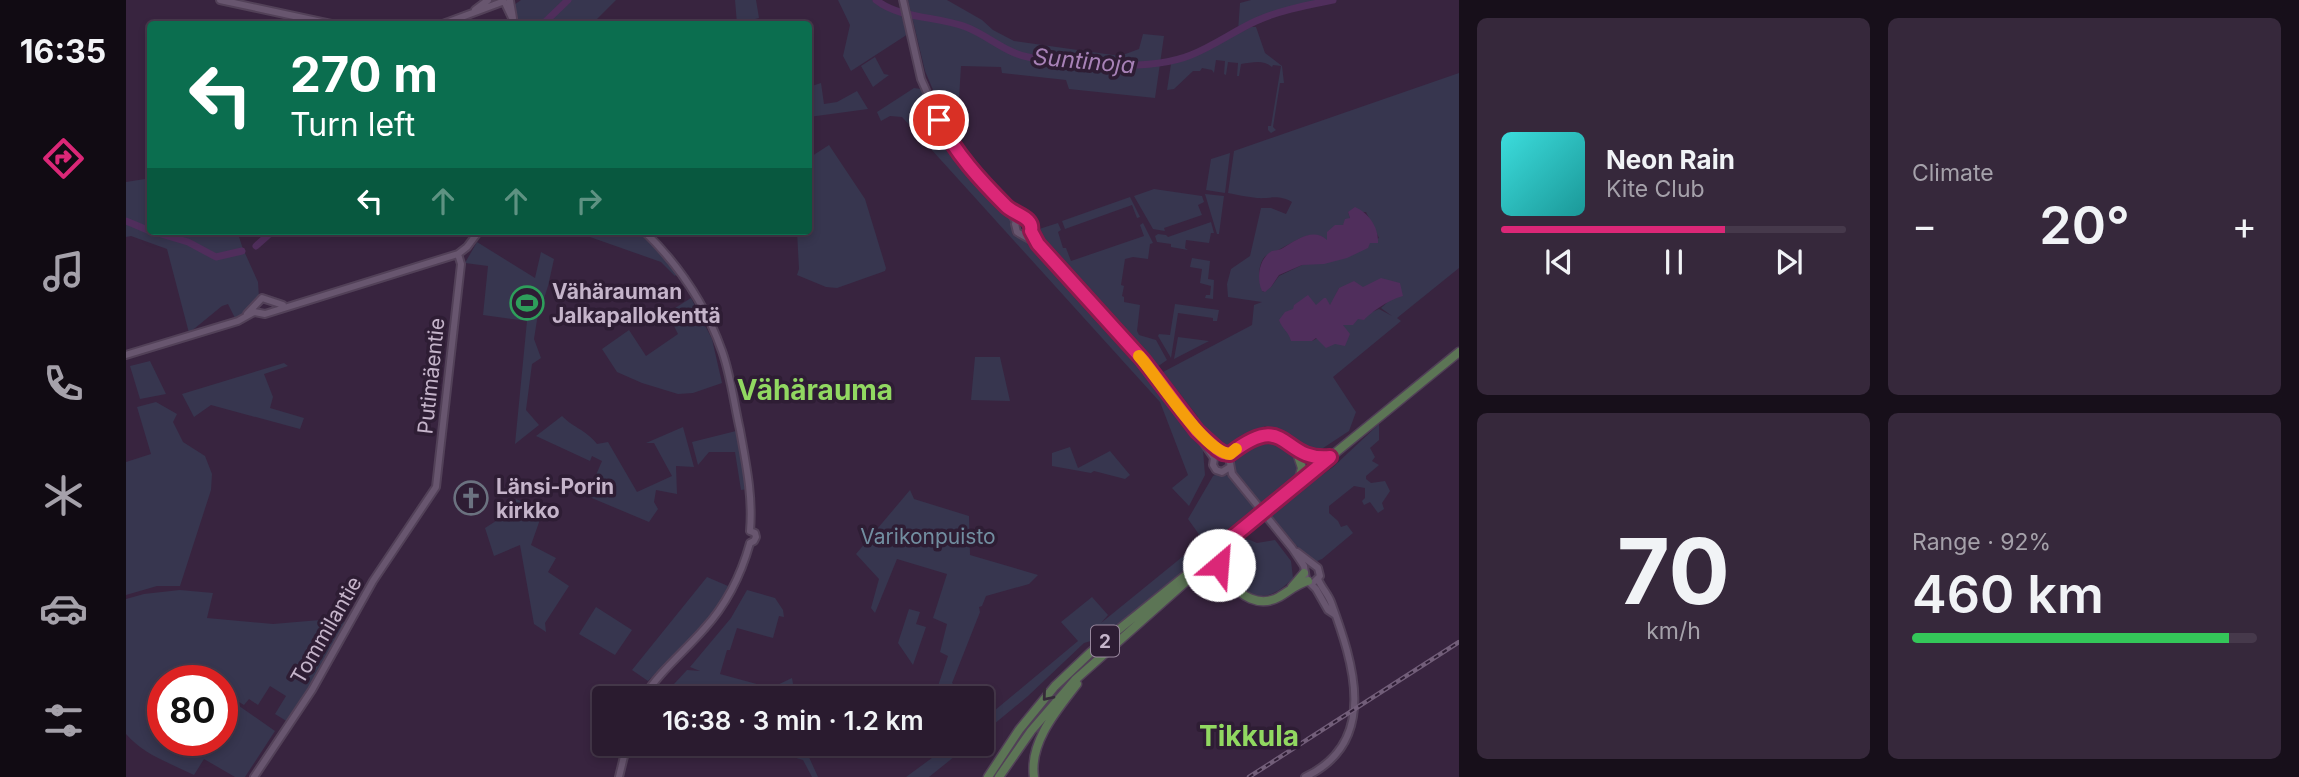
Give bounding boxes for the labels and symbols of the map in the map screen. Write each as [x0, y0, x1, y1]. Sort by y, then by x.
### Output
water label: Suntinoja [1032, 43, 1136, 79]
pin [909, 90, 969, 150]
place label: Vähärauman Jalkapallokenttä [552, 279, 721, 328]
sports icon: Vähärauman Jalkapallokenttä [508, 284, 546, 322]
street label: Putimäentie [412, 317, 450, 435]
district label: Vähärauma [737, 373, 893, 407]
place label: Länsi-Porin kirkko [496, 474, 614, 523]
church icon: Länsi-Porin kirkko [452, 479, 490, 517]
park label: Varikonpuisto [860, 524, 996, 549]
position arrow [1182, 528, 1256, 602]
street label: Tommilantie [285, 572, 367, 688]
road number: 2 [1091, 626, 1119, 656]
speed limit sign: 80 [147, 665, 238, 756]
one-way arrow [1043, 688, 1055, 701]
district label: Tikkula [1199, 719, 1299, 753]

